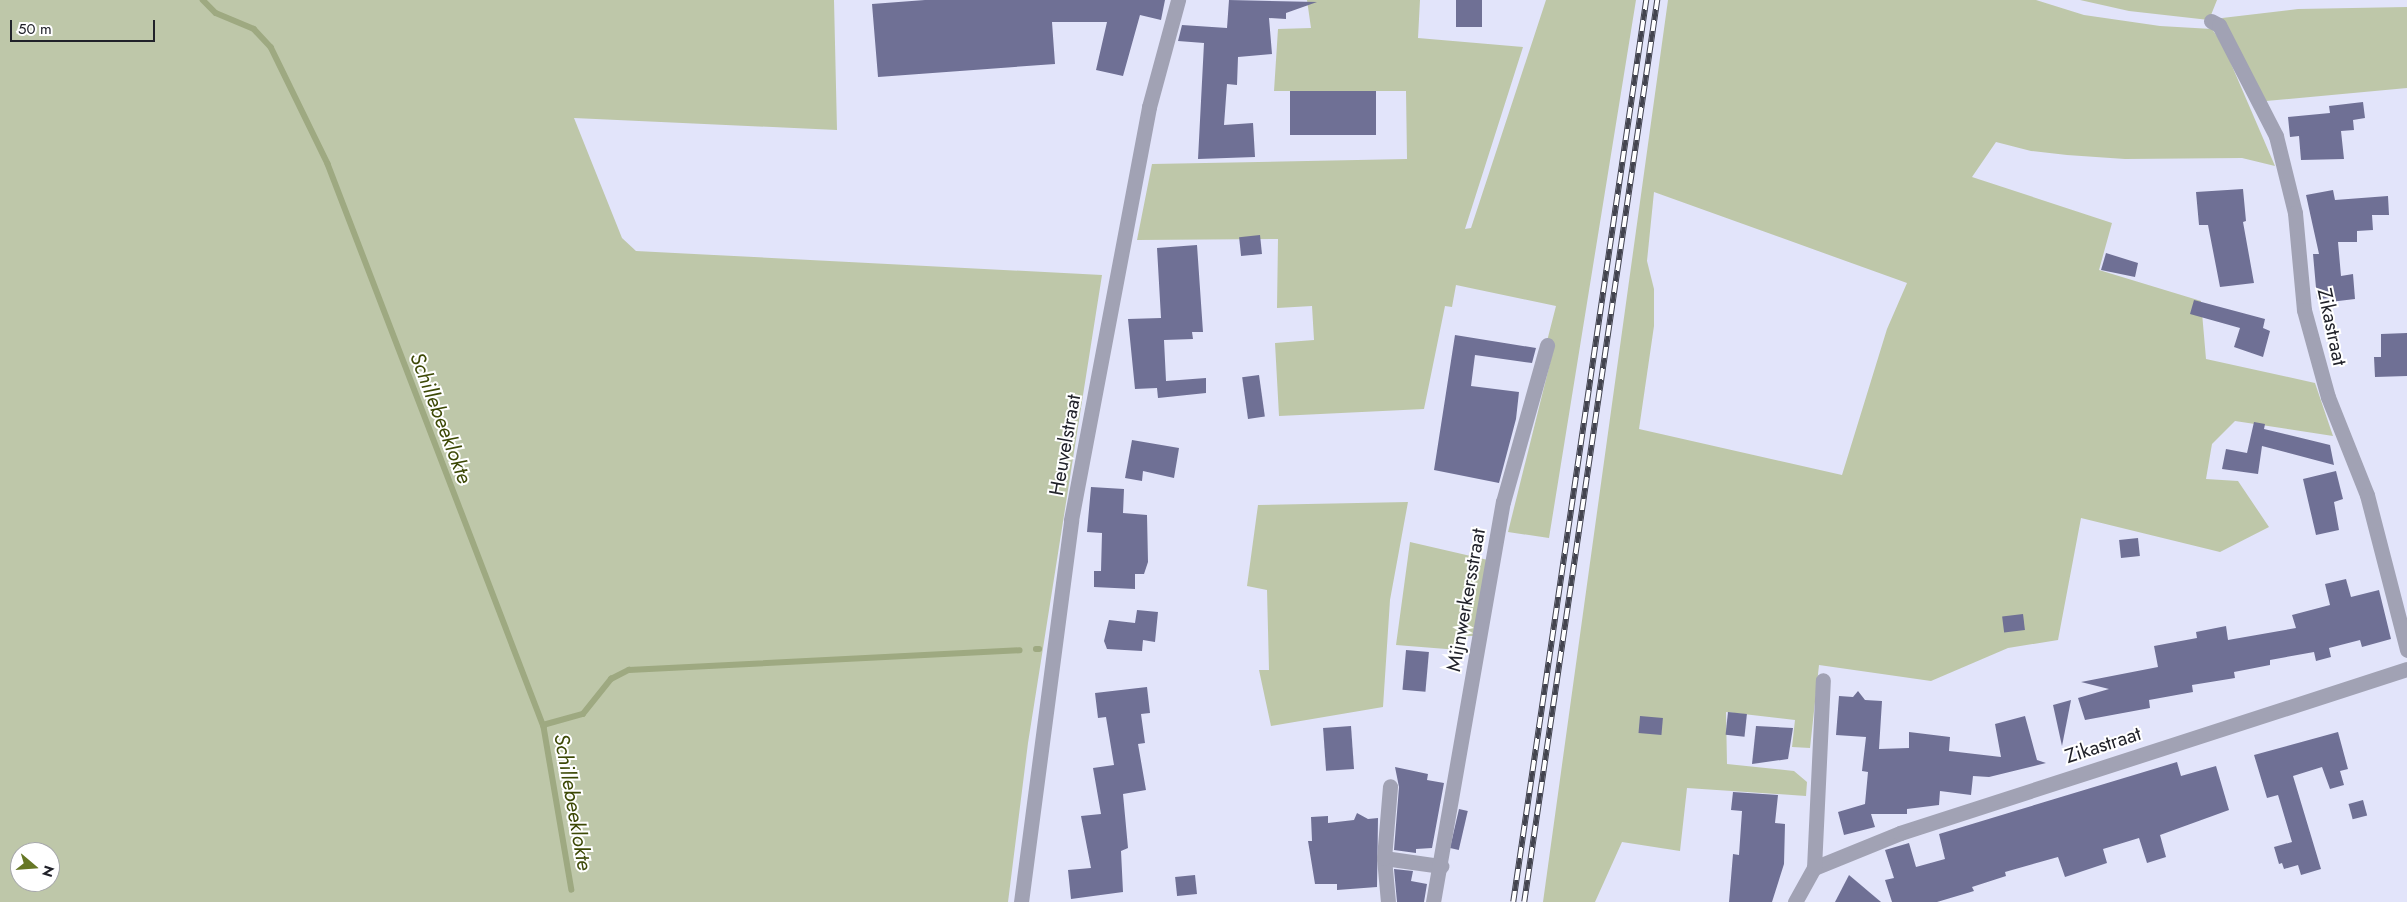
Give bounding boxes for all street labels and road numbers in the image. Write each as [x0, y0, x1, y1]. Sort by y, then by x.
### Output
street label: Zikastraat [2312, 286, 2352, 368]
street label: Heuvelstraat [1044, 393, 1086, 497]
street label: Mijnwerkersstraat [1442, 527, 1490, 673]
street label: Zikastraat [2062, 721, 2144, 769]

